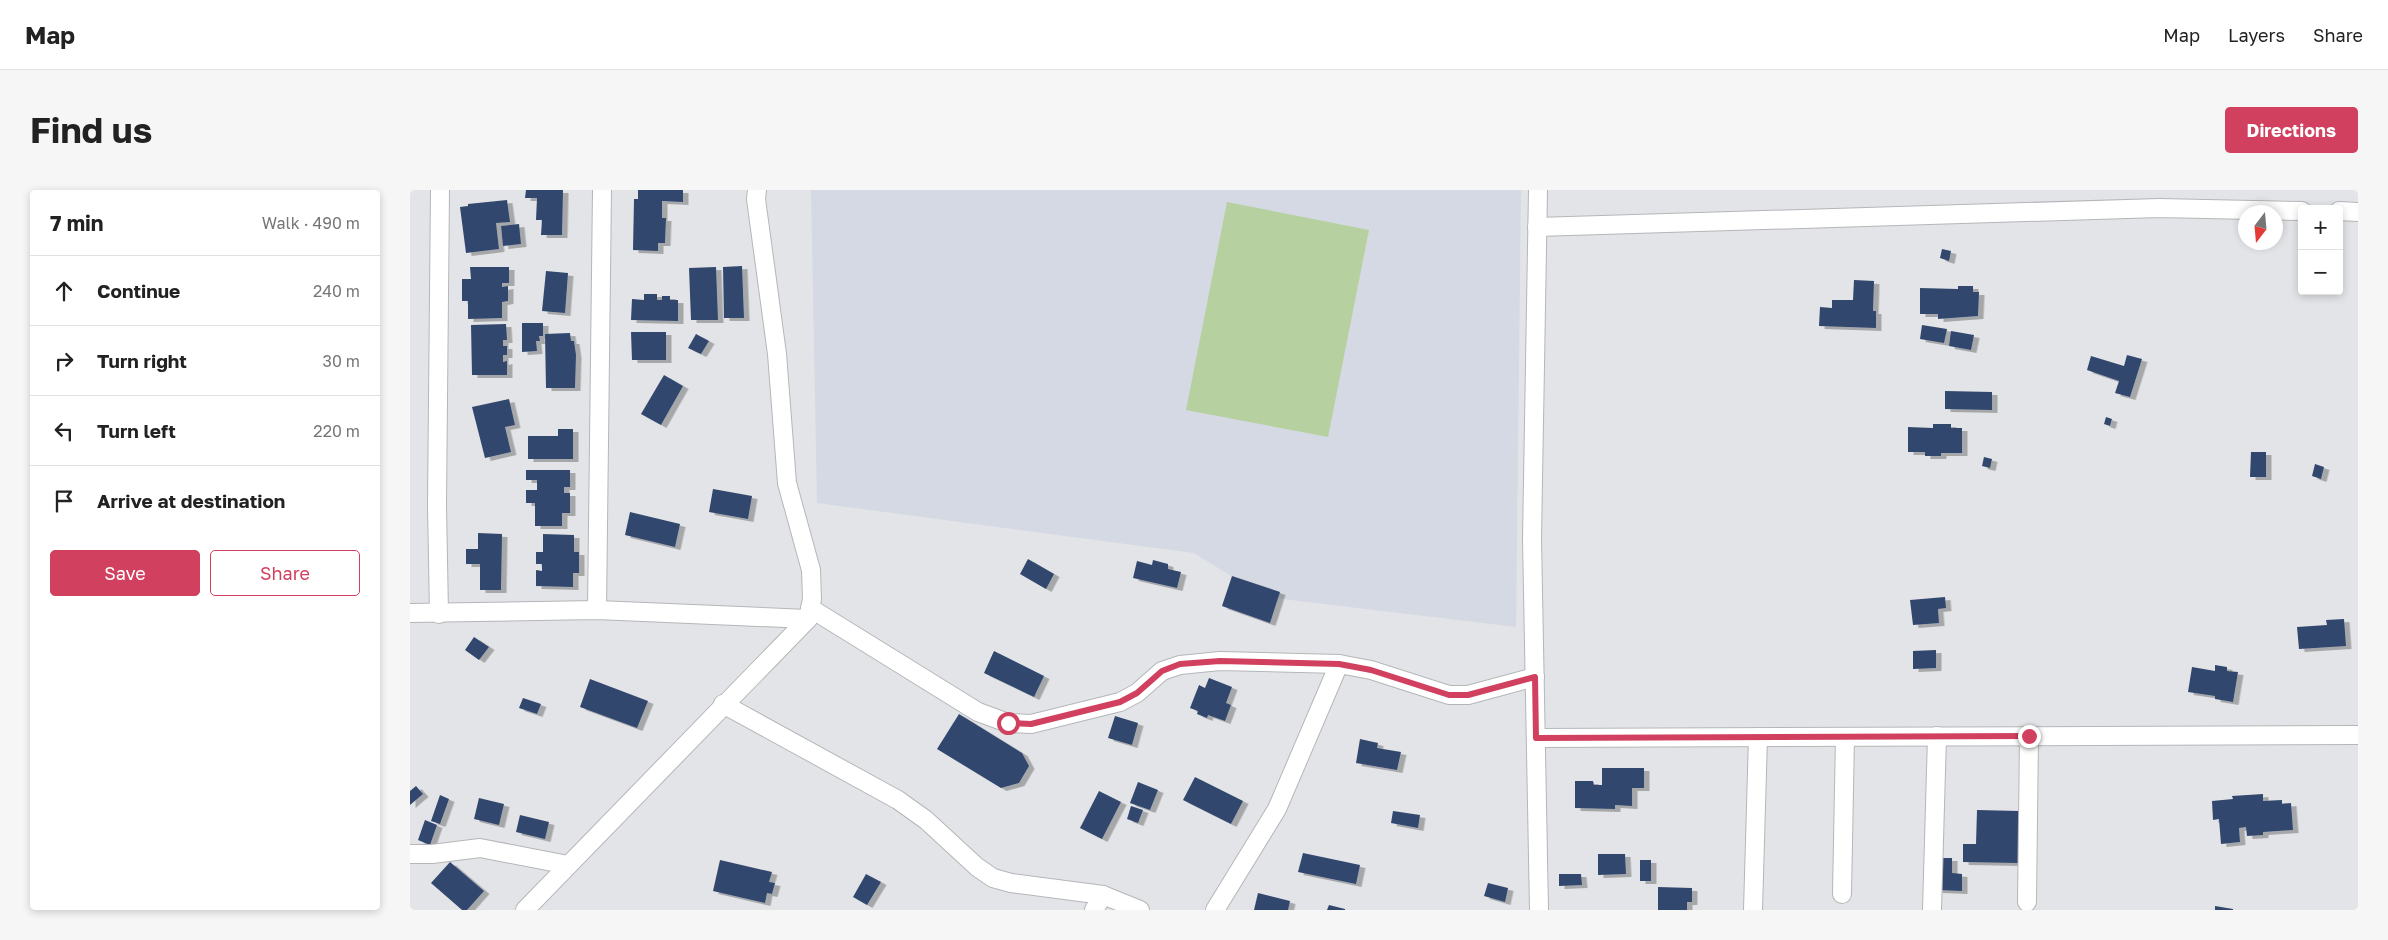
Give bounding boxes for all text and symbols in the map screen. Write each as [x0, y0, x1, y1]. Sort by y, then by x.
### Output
text: Map [25, 20, 75, 49]
text: Map [2163, 24, 2200, 46]
text: Layers [2228, 24, 2285, 46]
text: Share [2313, 24, 2363, 46]
button: Directions [2225, 107, 2358, 153]
text: Find us [30, 109, 152, 151]
north arrow [2238, 205, 2283, 250]
map controls [2298, 205, 2343, 295]
button: + [2298, 205, 2343, 250]
text: 7 min [50, 210, 104, 236]
text: Walk · 490 m [262, 213, 360, 233]
button: − [2298, 250, 2343, 295]
icon: ahead [50, 277, 78, 305]
text: Continue [97, 279, 180, 302]
text: 240 m [313, 281, 360, 301]
icon: right [50, 347, 78, 375]
text: Turn right [97, 349, 187, 372]
text: 30 m [323, 351, 360, 371]
icon: left [50, 417, 78, 445]
text: Turn left [97, 419, 176, 442]
text: 220 m [313, 421, 360, 441]
icon: arrive [50, 487, 78, 515]
text: Arrive at destination [97, 489, 285, 512]
button: Save [50, 550, 200, 596]
button: Share [210, 550, 360, 596]
route start [997, 712, 1020, 735]
route end [2018, 725, 2041, 748]

